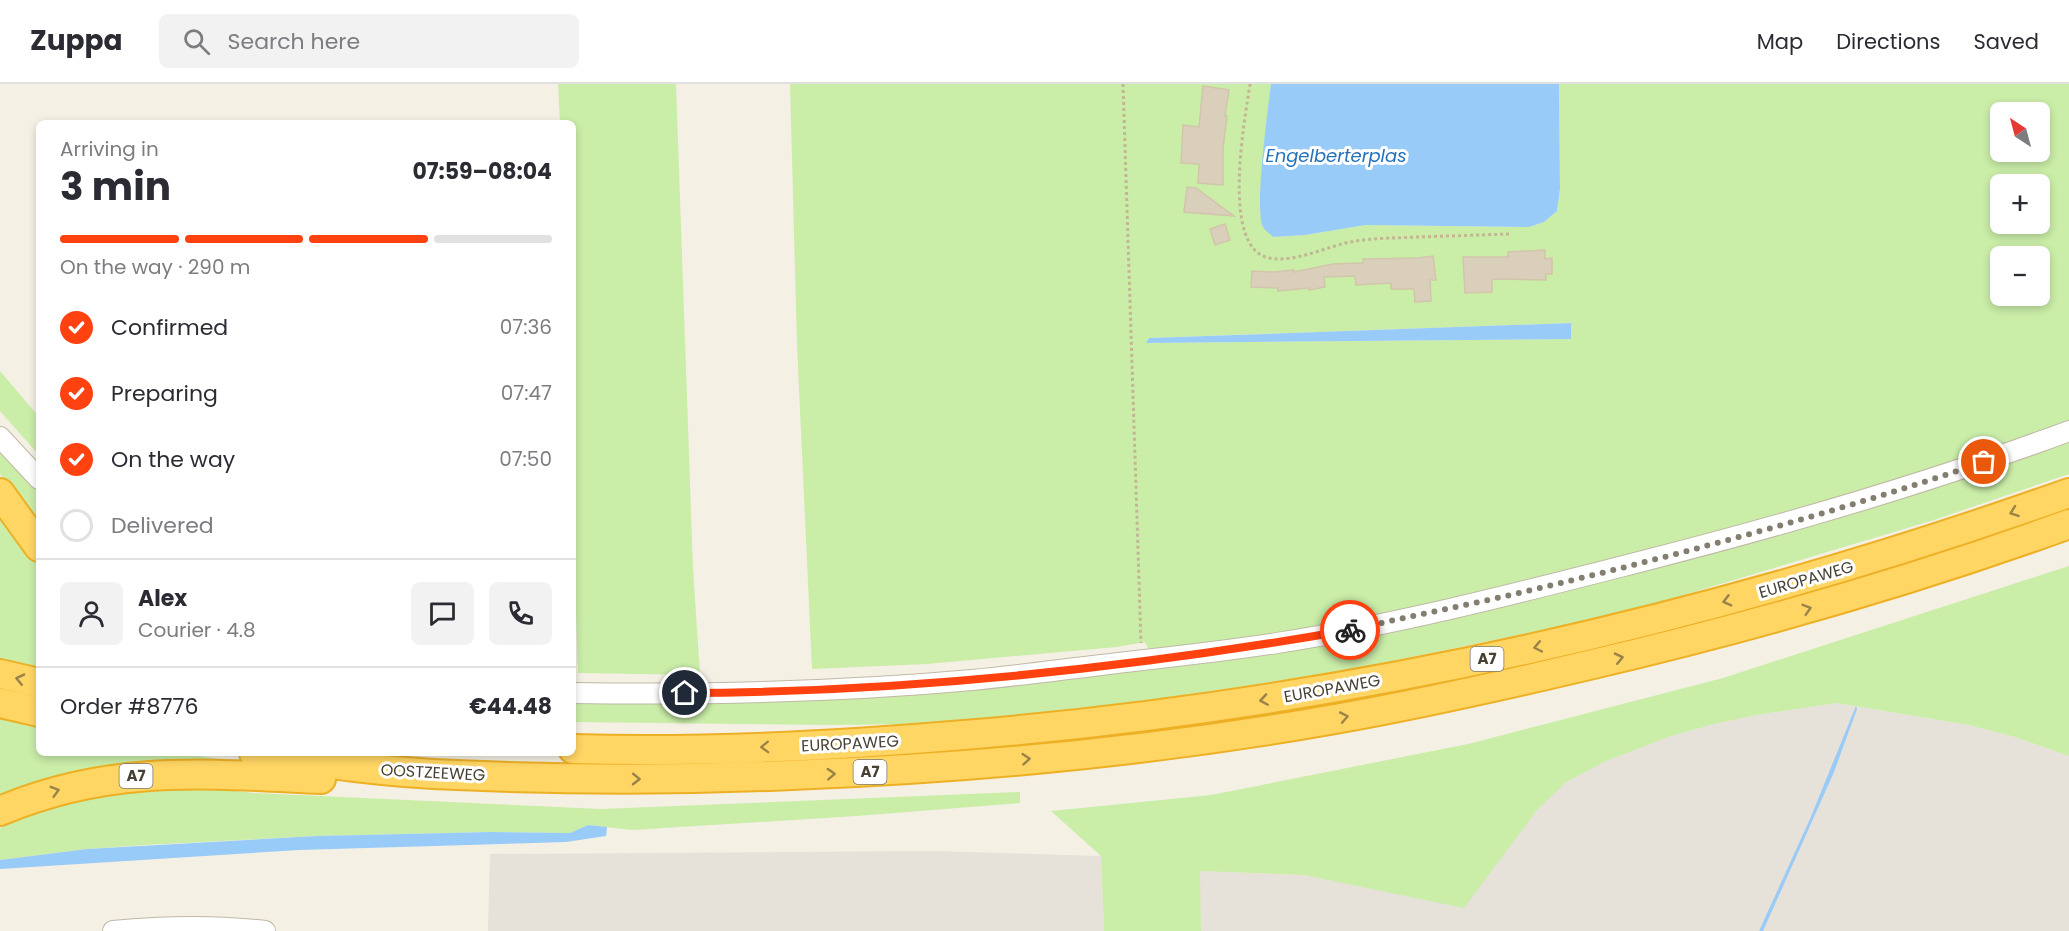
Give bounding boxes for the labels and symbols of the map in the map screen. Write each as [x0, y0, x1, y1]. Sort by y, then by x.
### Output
north arrow [1990, 102, 2050, 162]
water label: Engelberterplas [1265, 143, 1407, 168]
pin [1958, 436, 2009, 487]
one-way arrow [2009, 505, 2020, 518]
street label: EUROPAWEG [1756, 555, 1856, 604]
one-way arrow [1722, 594, 1733, 606]
courier [1320, 600, 1380, 660]
one-way arrow [1801, 604, 1812, 616]
one-way arrow [1533, 640, 1543, 653]
road number: A7 [1470, 647, 1504, 671]
one-way arrow [1613, 652, 1623, 665]
pin [659, 667, 710, 718]
street label: EUROPAWEG [1282, 669, 1382, 708]
one-way arrow [15, 673, 25, 686]
one-way arrow [1259, 693, 1269, 705]
one-way arrow [1339, 711, 1349, 724]
street label: EUROPAWEG [801, 729, 899, 758]
one-way arrow [761, 741, 770, 754]
one-way arrow [1021, 753, 1030, 766]
street label: OOSTZEEWEG [380, 758, 486, 787]
road number: A7 [854, 760, 886, 784]
road number: A7 [120, 764, 152, 788]
one-way arrow [827, 767, 836, 780]
one-way arrow [632, 773, 641, 785]
one-way arrow [49, 786, 60, 798]

